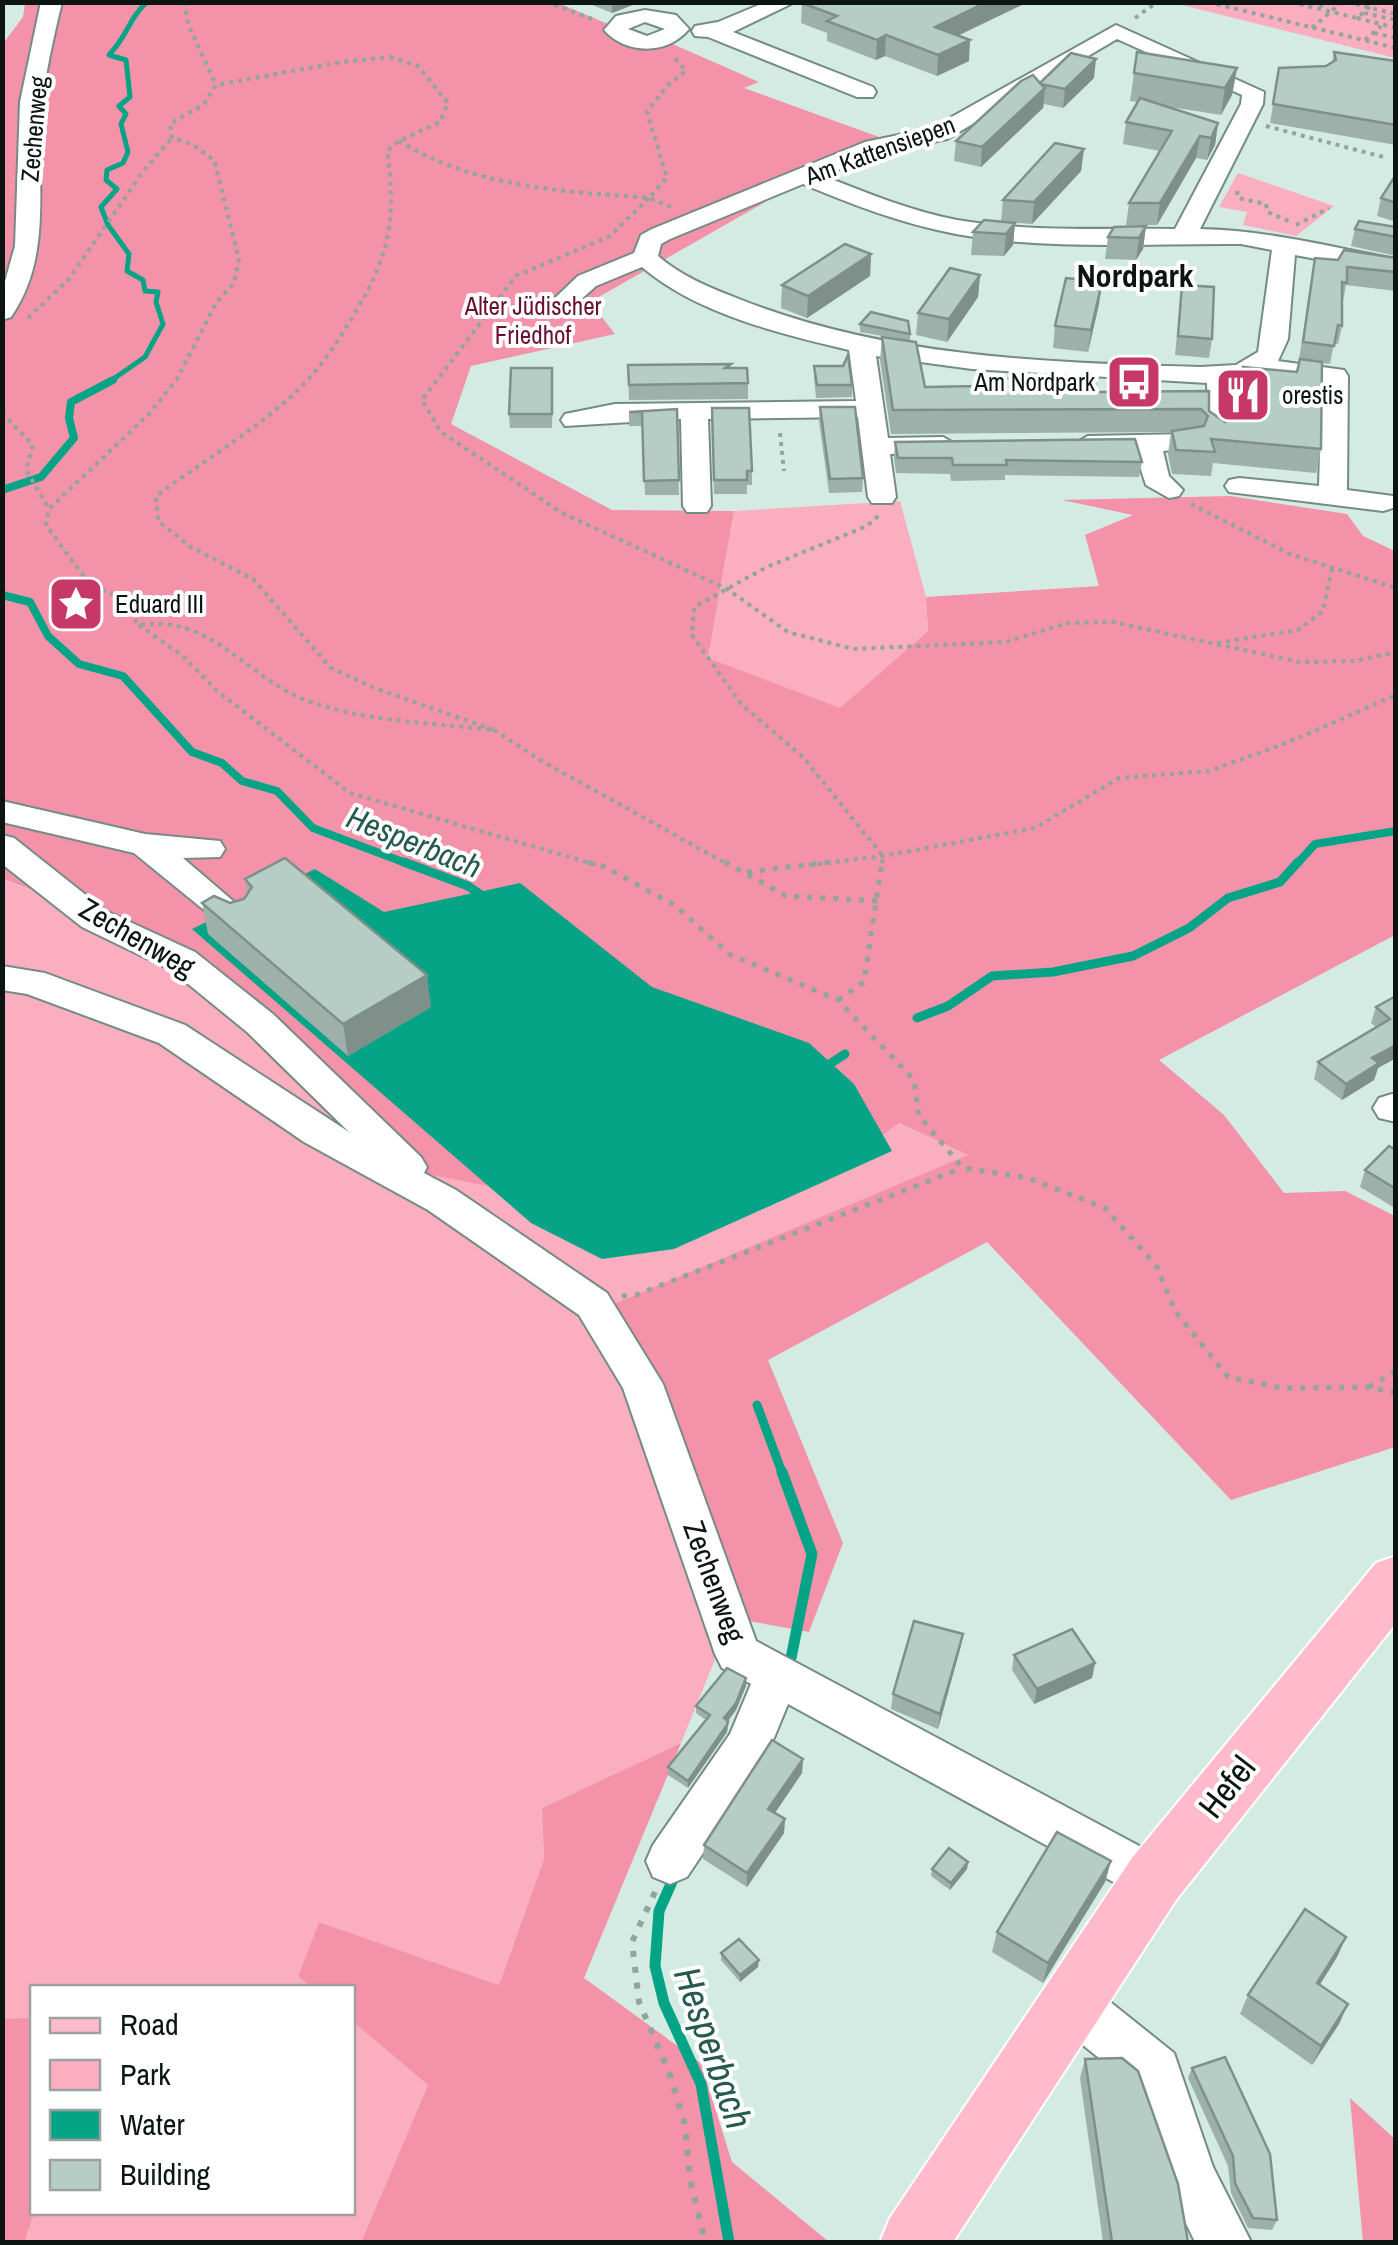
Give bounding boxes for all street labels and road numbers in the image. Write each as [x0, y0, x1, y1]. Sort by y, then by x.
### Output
street label: Zechenweg [12, 74, 56, 183]
street label: Am Kattensiepen [799, 107, 960, 193]
street label: Zechenweg [72, 888, 203, 986]
street label: Zechenweg [674, 1515, 756, 1649]
street label: Hefel [1187, 1746, 1266, 1828]

